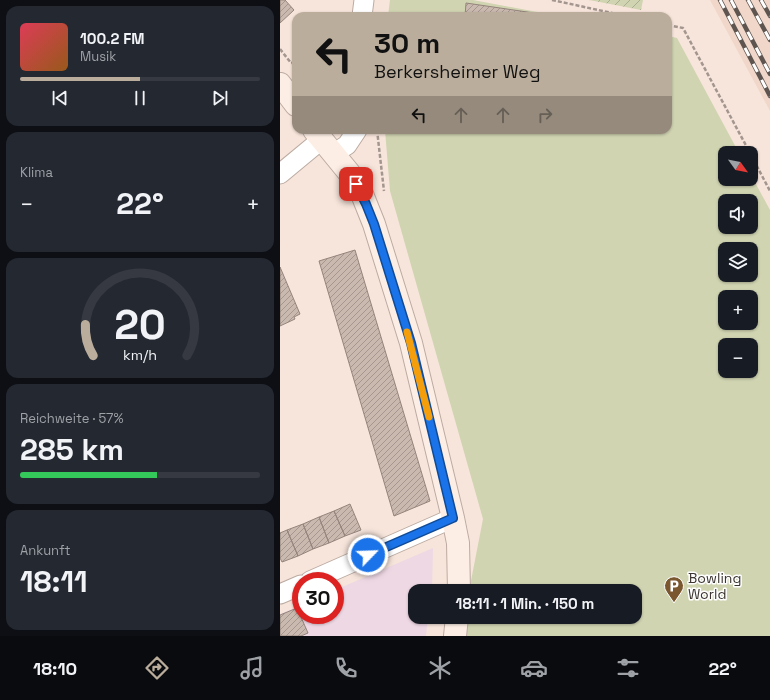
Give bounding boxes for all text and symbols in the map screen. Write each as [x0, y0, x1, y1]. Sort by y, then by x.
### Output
text: 30 m [374, 25, 440, 61]
icon: left [308, 28, 360, 80]
text: 100.2 FM [80, 29, 144, 48]
text: Musik [80, 48, 116, 65]
text: Berkersheimer Weg [374, 60, 541, 83]
icon: previous [49, 87, 71, 109]
icon: pause [129, 87, 151, 109]
icon: next [209, 87, 231, 109]
icon: left [408, 104, 430, 126]
icon: ahead [450, 104, 472, 126]
icon: ahead [492, 104, 514, 126]
icon: right [534, 104, 556, 126]
north arrow [718, 146, 758, 186]
map controls [718, 146, 758, 378]
text: Klima [20, 164, 53, 181]
pin [339, 167, 373, 201]
icon: arrive [345, 173, 367, 195]
text: 22° [116, 184, 164, 223]
text: − [20, 190, 34, 218]
text: + [246, 190, 260, 218]
button: sound [718, 194, 758, 234]
button: layers [718, 242, 758, 282]
button: + [718, 290, 758, 330]
text: 20 [114, 298, 166, 351]
button: − [718, 338, 758, 378]
text: km/h [123, 346, 157, 364]
text: Reichweite · 57% [20, 410, 123, 427]
text: 285 km [20, 430, 124, 469]
position arrow [347, 534, 389, 576]
text: Ankunft [20, 542, 70, 559]
text: 18:11 [20, 562, 88, 601]
place label: Bowling World [688, 569, 741, 603]
speed limit sign: 30 [292, 572, 344, 624]
parking icon: Bowling World [663, 575, 685, 603]
text: 18:11 · 1 Min. · 150 m [456, 594, 594, 613]
icon: directions [143, 654, 171, 682]
icon: music [238, 654, 266, 682]
icon: phone [332, 654, 360, 682]
icon: climate [426, 654, 454, 682]
icon: car [520, 654, 548, 682]
icon: filters [614, 654, 642, 682]
text: 18:10 [33, 657, 77, 680]
text: 22° [708, 657, 737, 680]

